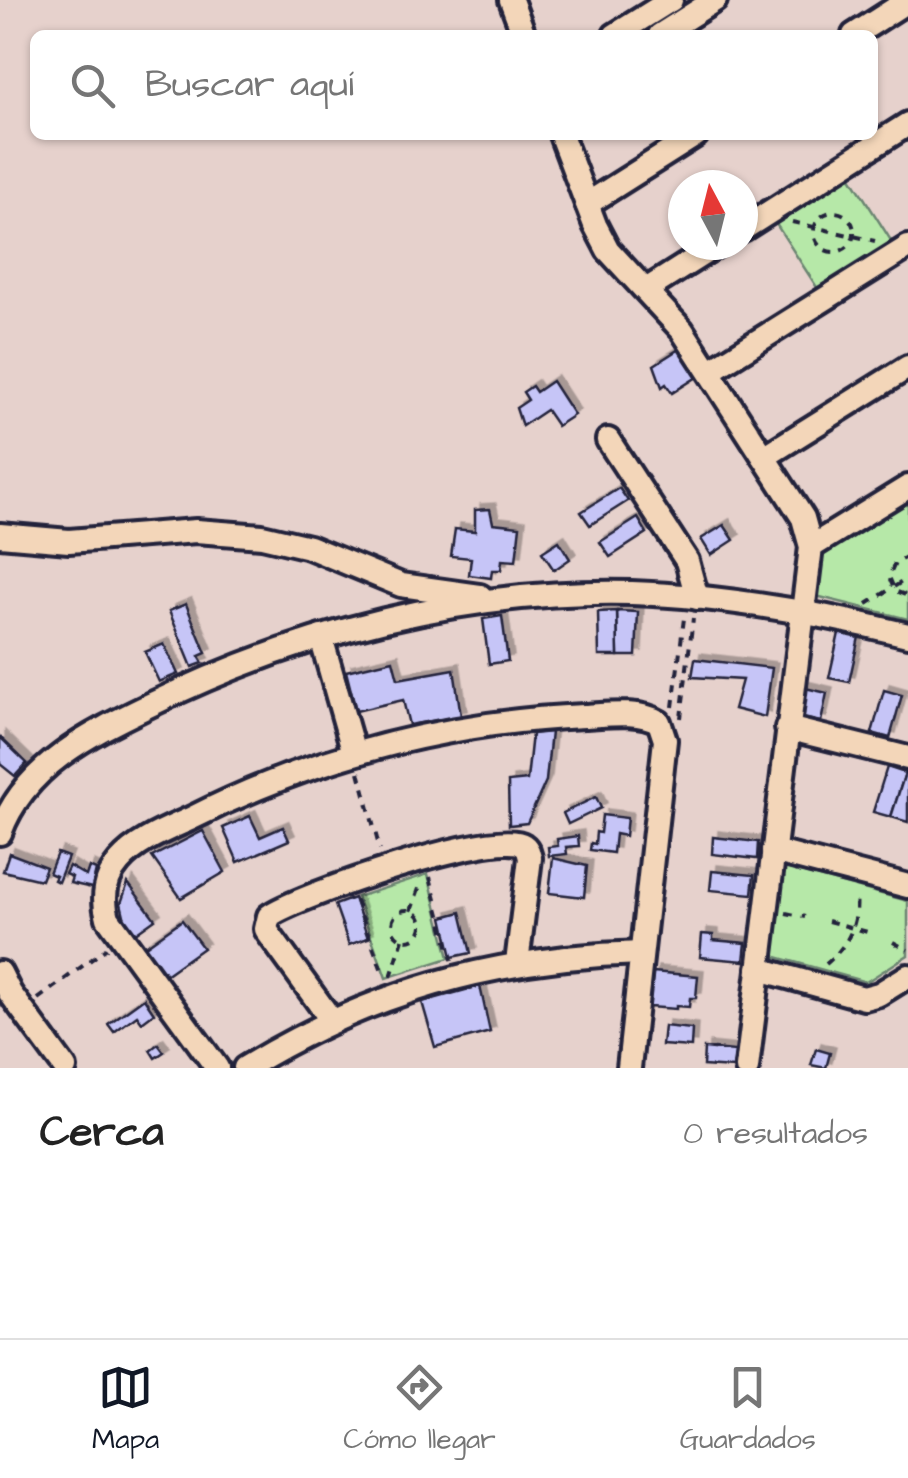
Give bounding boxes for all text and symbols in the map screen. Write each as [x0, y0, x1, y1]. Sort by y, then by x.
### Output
search box [30, 30, 878, 140]
icon: search [65, 58, 120, 113]
text: Buscar aquí [145, 59, 354, 111]
north arrow [668, 170, 758, 260]
text: Cerca [40, 1104, 164, 1162]
text: 0 resultados [683, 1111, 868, 1156]
tab: Mapa [92, 1360, 159, 1459]
tab: Cómo llegar [343, 1360, 496, 1459]
tab: Guardados [680, 1360, 816, 1459]

